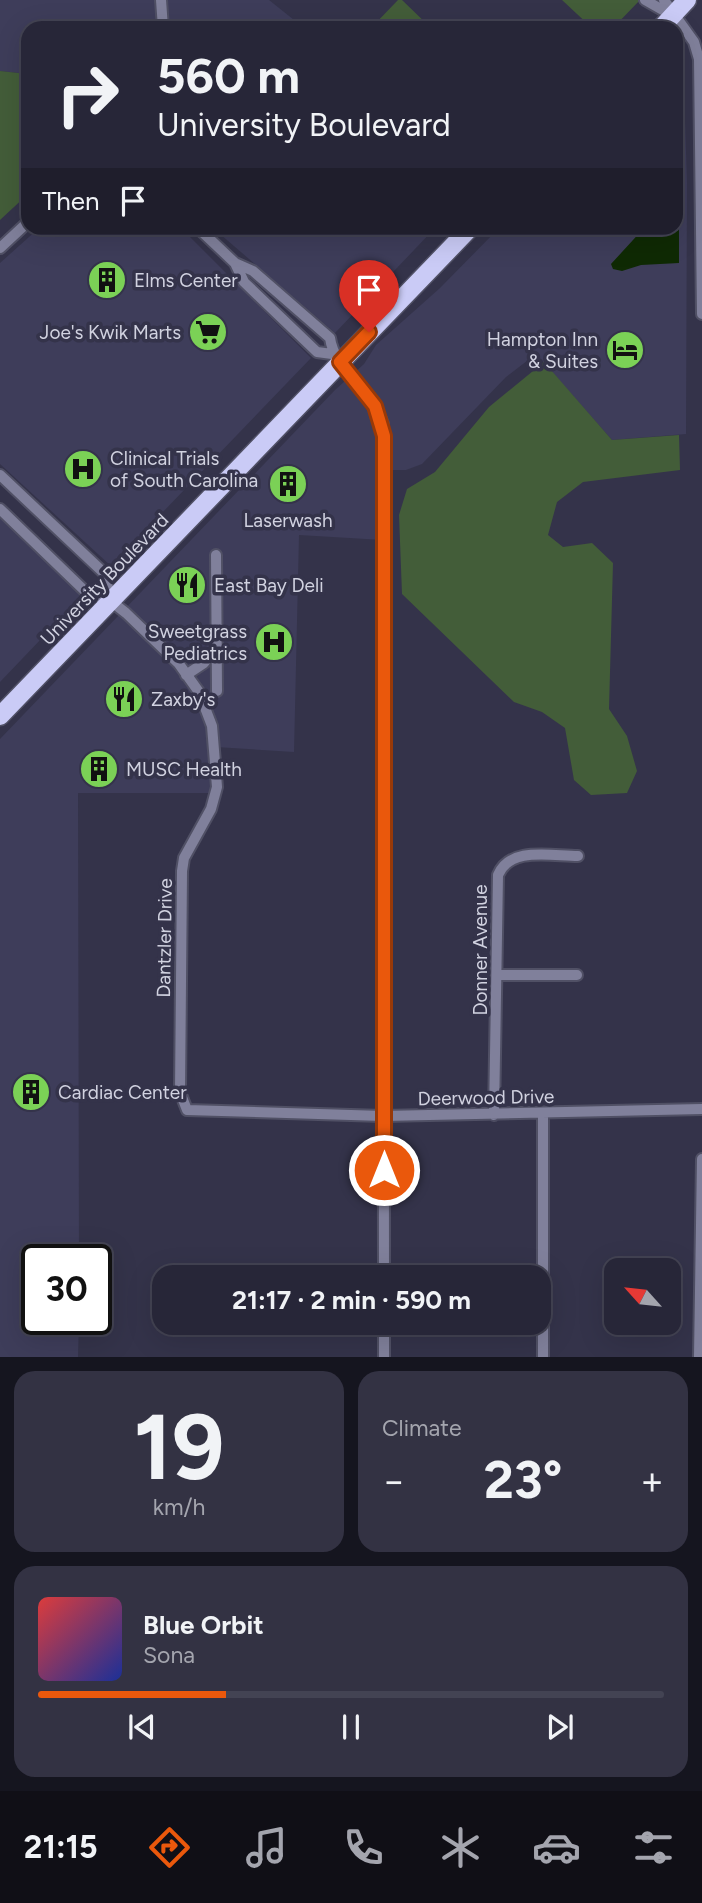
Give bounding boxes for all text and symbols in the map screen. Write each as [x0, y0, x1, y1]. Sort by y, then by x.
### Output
text: 560 m [157, 46, 300, 105]
icon: right [42, 49, 133, 140]
text: University Boulevard [157, 106, 451, 144]
icon: arrive [114, 182, 152, 220]
text: Then [42, 185, 100, 217]
building icon: Elms Center [86, 259, 128, 301]
pin [339, 260, 399, 332]
place label: Elms Center [134, 269, 238, 292]
icon: arrive [350, 271, 388, 309]
supermarket icon: Joe's Kwik Marts [187, 311, 229, 353]
place label: Joe's Kwik Marts [40, 321, 181, 344]
place label: Hampton Inn & Suites [487, 328, 598, 373]
hotel icon: Hampton Inn & Suites [604, 329, 646, 371]
place label: Clinical Trials of South Carolina [110, 447, 258, 492]
hospital icon: Clinical Trials of South Carolina [62, 448, 104, 490]
building icon: Laserwash [267, 463, 309, 505]
street label: University Boulevard [35, 509, 173, 650]
place label: Laserwash [243, 509, 333, 532]
restaurant icon: East Bay Deli [166, 564, 208, 606]
place label: East Bay Deli [214, 574, 324, 597]
place label: Sweetgrass Pediatrics [148, 620, 247, 665]
hospital icon: Sweetgrass Pediatrics [253, 621, 295, 663]
restaurant icon: Zaxby's [103, 678, 145, 720]
place label: Zaxby's [151, 688, 216, 711]
building icon: MUSC Health [78, 748, 120, 790]
place label: MUSC Health [126, 758, 242, 781]
street label: Dantzler Drive [152, 878, 177, 998]
street label: Donner Avenue [469, 884, 492, 1016]
building icon: Cardiac Center [10, 1071, 52, 1113]
place label: Cardiac Center [58, 1081, 187, 1104]
street label: Deerwood Drive [417, 1085, 555, 1110]
position arrow [347, 1133, 421, 1207]
speed limit sign: 30 [21, 1244, 112, 1335]
north arrow [604, 1258, 681, 1335]
map controls [604, 1258, 681, 1335]
text: 21:17 · 2 min · 590 m [232, 1284, 471, 1316]
text: 19 [133, 1393, 225, 1502]
text: Climate [382, 1414, 461, 1442]
text: 23° [484, 1449, 562, 1511]
text: − [382, 1458, 406, 1504]
text: + [640, 1458, 664, 1504]
text: km/h [153, 1493, 205, 1521]
text: Blue Orbit [143, 1609, 264, 1641]
text: Sona [143, 1641, 195, 1669]
icon: previous [123, 1708, 161, 1746]
icon: pause [332, 1708, 370, 1746]
icon: next [541, 1708, 579, 1746]
icon: directions [145, 1823, 194, 1872]
icon: music [242, 1823, 291, 1872]
icon: phone [339, 1823, 388, 1872]
icon: climate [436, 1823, 485, 1872]
icon: car [532, 1823, 581, 1872]
icon: filters [629, 1823, 678, 1872]
text: 21:15 [24, 1828, 98, 1866]

